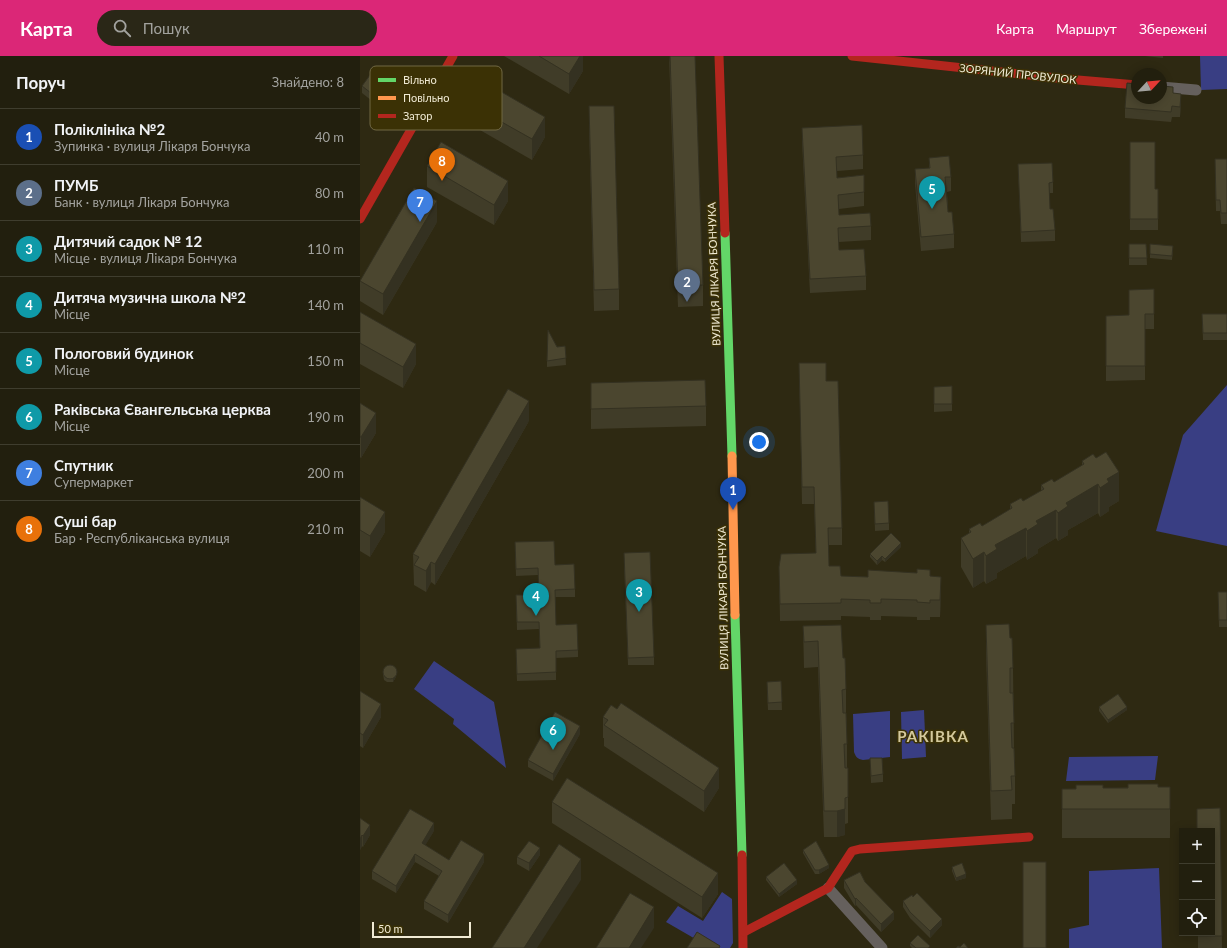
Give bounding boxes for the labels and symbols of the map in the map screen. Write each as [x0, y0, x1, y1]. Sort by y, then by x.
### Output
street label: ЗОРЯНИЙ ПРОВУЛОК [959, 61, 1078, 86]
legend [370, 66, 502, 130]
north arrow [1131, 68, 1167, 104]
text: Вільно [403, 73, 437, 86]
text: Повільно [403, 91, 449, 104]
text: Затор [403, 109, 432, 122]
pin: 8 [429, 148, 455, 181]
pin: 5 [919, 176, 945, 209]
pin: 7 [407, 189, 433, 222]
street label: ВУЛИЦЯ ЛІКАРЯ БОНЧУКА [704, 201, 723, 346]
pin: 2 [674, 269, 700, 302]
your location [749, 432, 769, 452]
pin: 1 [720, 477, 746, 510]
street label: ВУЛИЦЯ ЛІКАРЯ БОНЧУКА [715, 525, 730, 670]
pin: 3 [626, 579, 652, 612]
pin: 4 [523, 583, 549, 616]
pin: 6 [540, 717, 566, 750]
district label: РАКІВКА [897, 727, 969, 745]
scale bar [372, 920, 471, 939]

